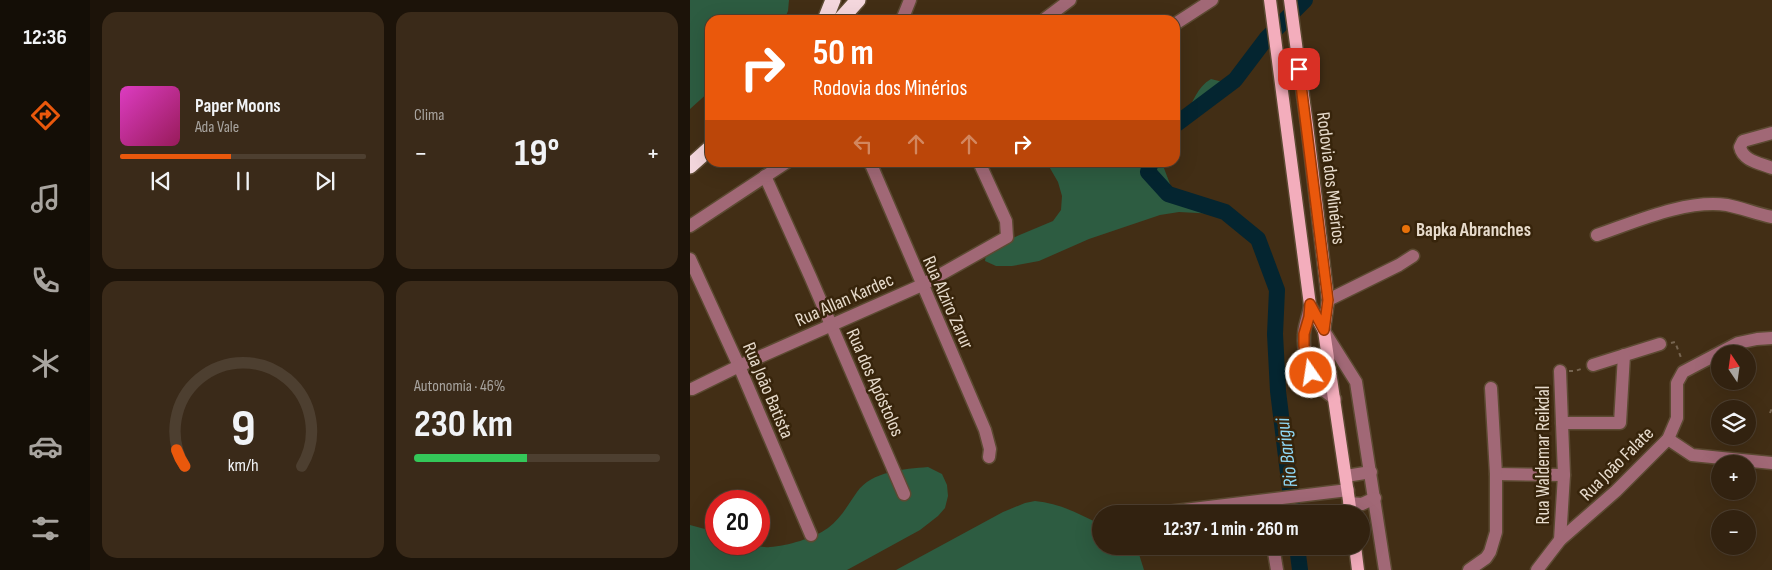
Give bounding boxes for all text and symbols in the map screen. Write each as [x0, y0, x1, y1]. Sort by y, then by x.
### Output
text: 12:36 [23, 24, 67, 51]
text: 50 m [813, 32, 874, 75]
icon: right [730, 35, 795, 100]
pin [1278, 48, 1320, 90]
icon: arrive [1285, 55, 1313, 83]
text: Rodovia dos Minérios [813, 75, 967, 102]
text: Paper Moons [195, 95, 281, 118]
icon: directions [28, 98, 63, 133]
text: Clima [414, 106, 444, 125]
street label: Rodovia dos Minérios [1311, 111, 1350, 246]
text: Ada Vale [195, 118, 239, 137]
icon: left [849, 130, 877, 158]
icon: ahead [902, 130, 930, 158]
icon: ahead [955, 130, 983, 158]
icon: right [1008, 130, 1036, 158]
text: 19° [515, 131, 559, 176]
text: − [414, 137, 428, 170]
text: + [646, 137, 660, 170]
icon: previous [147, 167, 175, 195]
icon: pause [229, 167, 257, 195]
icon: next [311, 167, 339, 195]
icon: music [28, 181, 63, 216]
place label: Bapka Abranches [1416, 219, 1531, 242]
marker: Bapka Abranches [1400, 223, 1412, 235]
street label: Rua Alziro Zarur [917, 253, 979, 353]
icon: phone [28, 263, 63, 298]
street label: Rua Allan Kardec [792, 268, 897, 332]
street label: Rua dos Apóstolos [841, 325, 909, 440]
street label: Rua João Batista [737, 339, 798, 442]
north arrow [1711, 345, 1756, 390]
map controls [1711, 345, 1756, 555]
icon: climate [28, 346, 63, 381]
position arrow [1284, 346, 1336, 398]
text: Autonomia · 46% [414, 377, 505, 396]
street label: Rua Waldemar Reikdal [1532, 386, 1555, 524]
text: 9 [231, 398, 255, 461]
button: layers [1711, 400, 1756, 445]
text: 230 km [414, 402, 513, 447]
water label: Rio Barigui [1271, 415, 1303, 489]
street label: Rua João Falate [1575, 422, 1659, 506]
icon: car [28, 429, 63, 464]
text: km/h [228, 455, 258, 476]
button: + [1711, 455, 1756, 500]
speed limit sign: 20 [705, 490, 770, 555]
button: − [1711, 510, 1756, 555]
icon: filters [28, 511, 63, 546]
text: 12:37 · 1 min · 260 m [1163, 518, 1299, 541]

